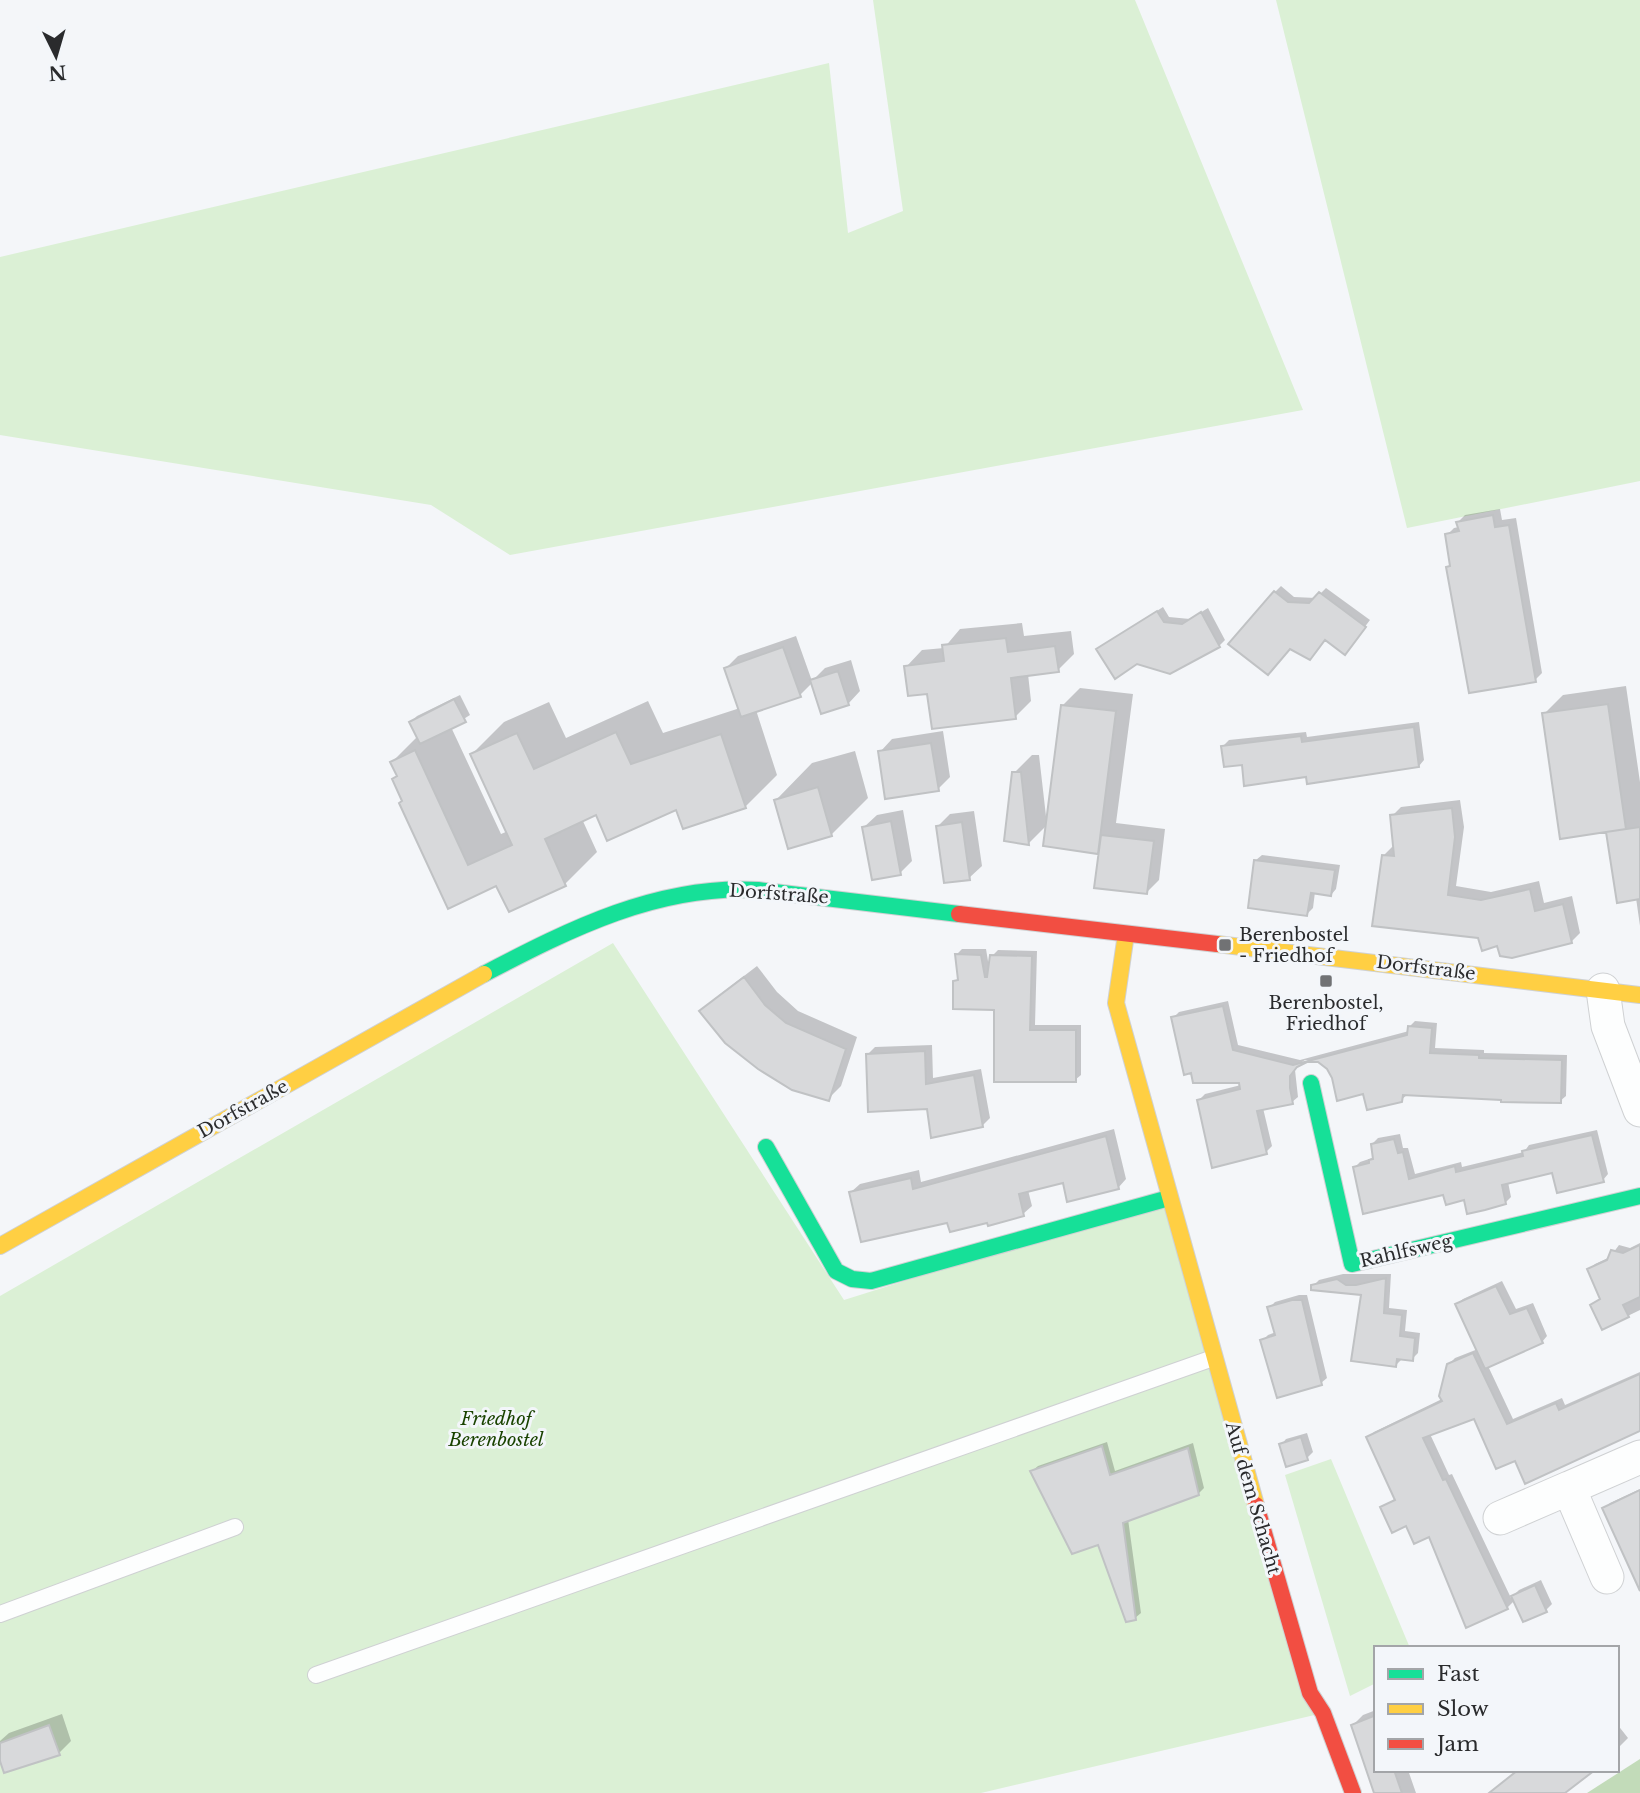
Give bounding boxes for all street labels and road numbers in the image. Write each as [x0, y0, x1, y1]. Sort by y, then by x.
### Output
street label: Dorfstraße [728, 880, 830, 908]
street label: Dorfstraße [1375, 951, 1477, 985]
street label: Dorfstraße [194, 1075, 292, 1143]
street label: Rahlfsweg [1358, 1230, 1454, 1272]
street label: Auf dem Schacht [1220, 1418, 1285, 1577]

